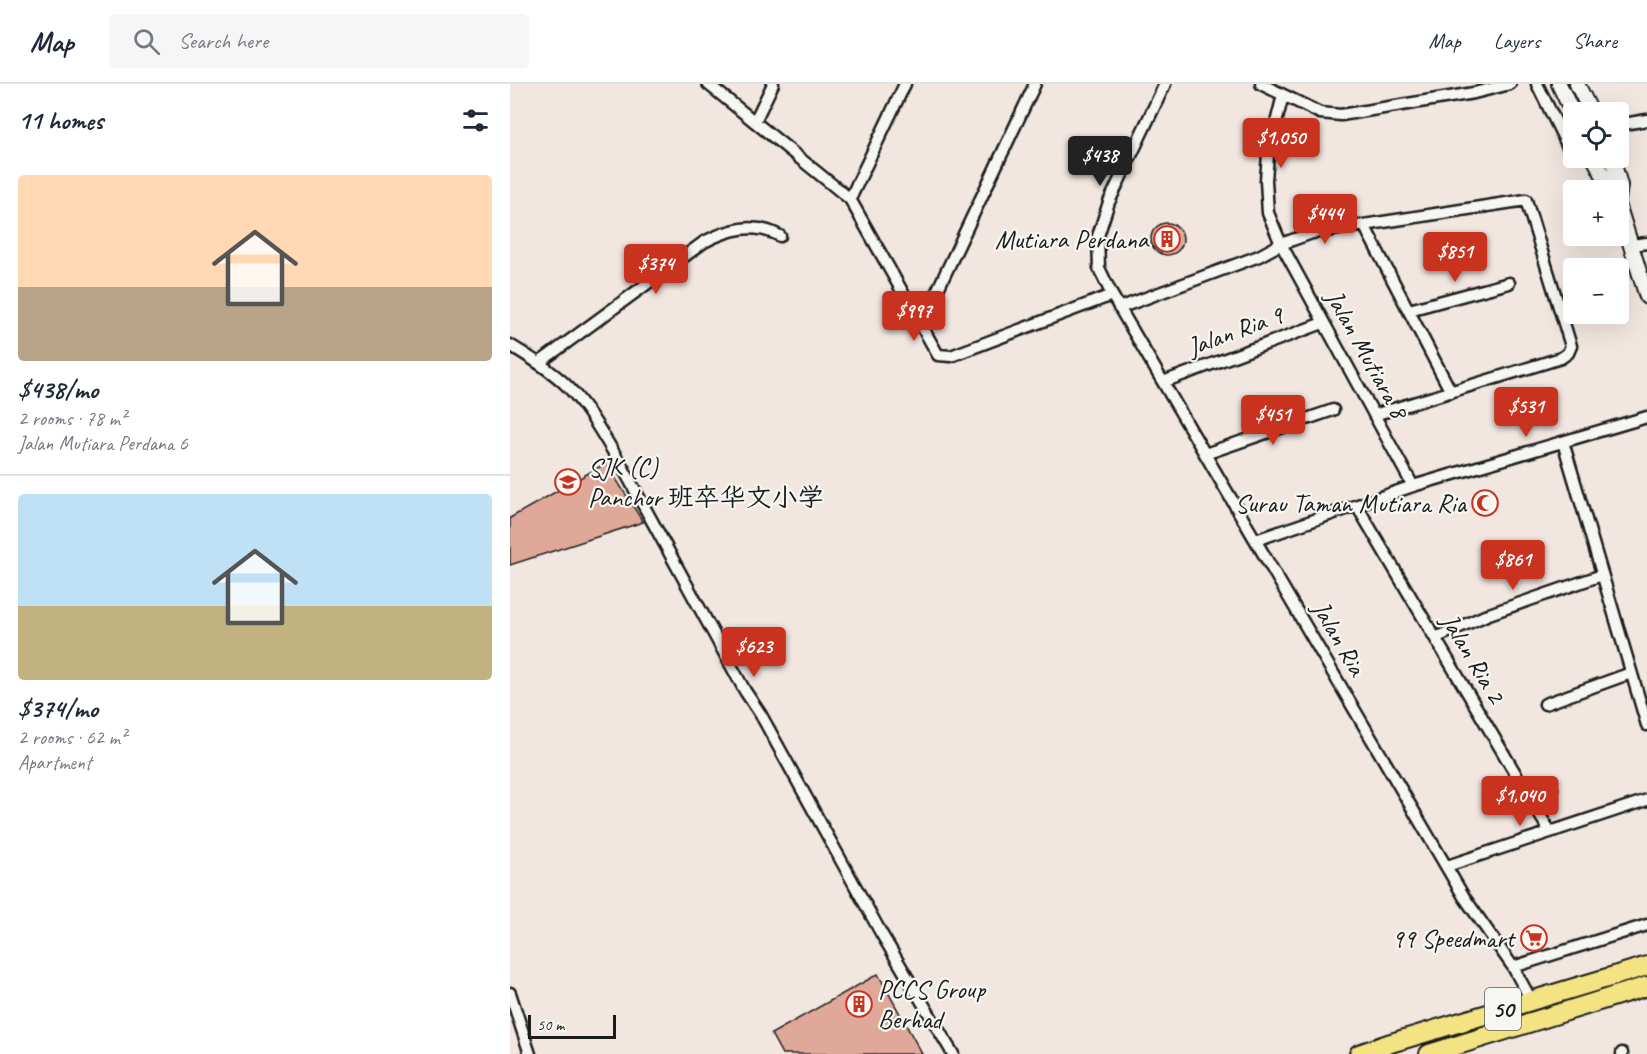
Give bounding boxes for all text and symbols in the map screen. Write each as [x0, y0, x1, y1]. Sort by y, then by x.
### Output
search box [109, 14, 529, 68]
text: Map [30, 24, 73, 59]
icon: search [130, 25, 163, 58]
text: Search here [178, 27, 268, 55]
text: Map [1428, 28, 1461, 54]
text: Layers [1494, 28, 1540, 54]
text: Share [1573, 28, 1617, 54]
map controls [1563, 102, 1629, 324]
button: locate [1563, 102, 1629, 168]
text: 11 homes [18, 104, 103, 137]
icon: filters [459, 104, 492, 137]
pin: $1,050 [1232, 118, 1330, 169]
text: $1,050 [1257, 125, 1305, 150]
pin: $438 [1064, 136, 1136, 187]
text: $438 [1082, 143, 1118, 168]
button: + [1563, 180, 1629, 246]
pin: $444 [1289, 194, 1361, 245]
text: $444 [1307, 201, 1343, 226]
icon: home [201, 214, 309, 322]
place label: Mutiara Perdana [995, 223, 1150, 256]
building icon: Mutiara Perdana [1152, 224, 1182, 254]
pin: $851 [1419, 232, 1491, 283]
text: $851 [1437, 239, 1473, 264]
pin: $374 [620, 244, 692, 295]
text: $374 [638, 251, 674, 276]
button: − [1563, 258, 1629, 324]
street label: Jalan Mutiara 8 [1317, 282, 1417, 426]
pin: $997 [878, 291, 950, 342]
text: $997 [896, 298, 932, 323]
street label: Jalan Ria 9 [1181, 298, 1289, 364]
text: $438/mo [18, 373, 98, 406]
pin: $531 [1490, 387, 1562, 438]
text: $531 [1508, 394, 1544, 419]
pin: $451 [1237, 395, 1309, 446]
text: $451 [1255, 402, 1291, 427]
text: 2 rooms · 78 m² [18, 406, 126, 431]
text: Jalan Mutiara Perdana 6 [18, 431, 188, 456]
place label: SJK (C) Panchor 班卒华文小学 [588, 451, 824, 514]
school or university icon: SJK (C) Panchor 班卒华文小学 [553, 467, 583, 497]
place label: Surau Taman Mutiara Ria [1235, 487, 1468, 520]
mosque icon: Surau Taman Mutiara Ria [1470, 488, 1500, 518]
icon: home [201, 533, 309, 641]
pin: $861 [1477, 540, 1549, 591]
text: $861 [1495, 547, 1531, 572]
street label: Jalan Ria [1303, 593, 1374, 683]
street label: Jalan Ria 2 [1432, 605, 1514, 711]
pin: $623 [718, 627, 790, 678]
text: $623 [736, 634, 772, 659]
text: $374/mo [18, 692, 98, 725]
text: 2 rooms · 62 m² [18, 725, 126, 750]
text: Apartment [18, 750, 91, 775]
pin: $1,040 [1471, 776, 1569, 827]
text: $1,040 [1496, 783, 1544, 808]
place label: 99 Speedmart [1392, 922, 1516, 955]
supermarket icon: 99 Speedmart [1519, 923, 1549, 953]
place label: PCCS Group Berhad [878, 973, 987, 1036]
road number: 50 [1485, 988, 1521, 1030]
building icon: PCCS Group Berhad [844, 989, 874, 1019]
scale bar [528, 1012, 616, 1040]
text: 50 m [537, 1015, 564, 1035]

